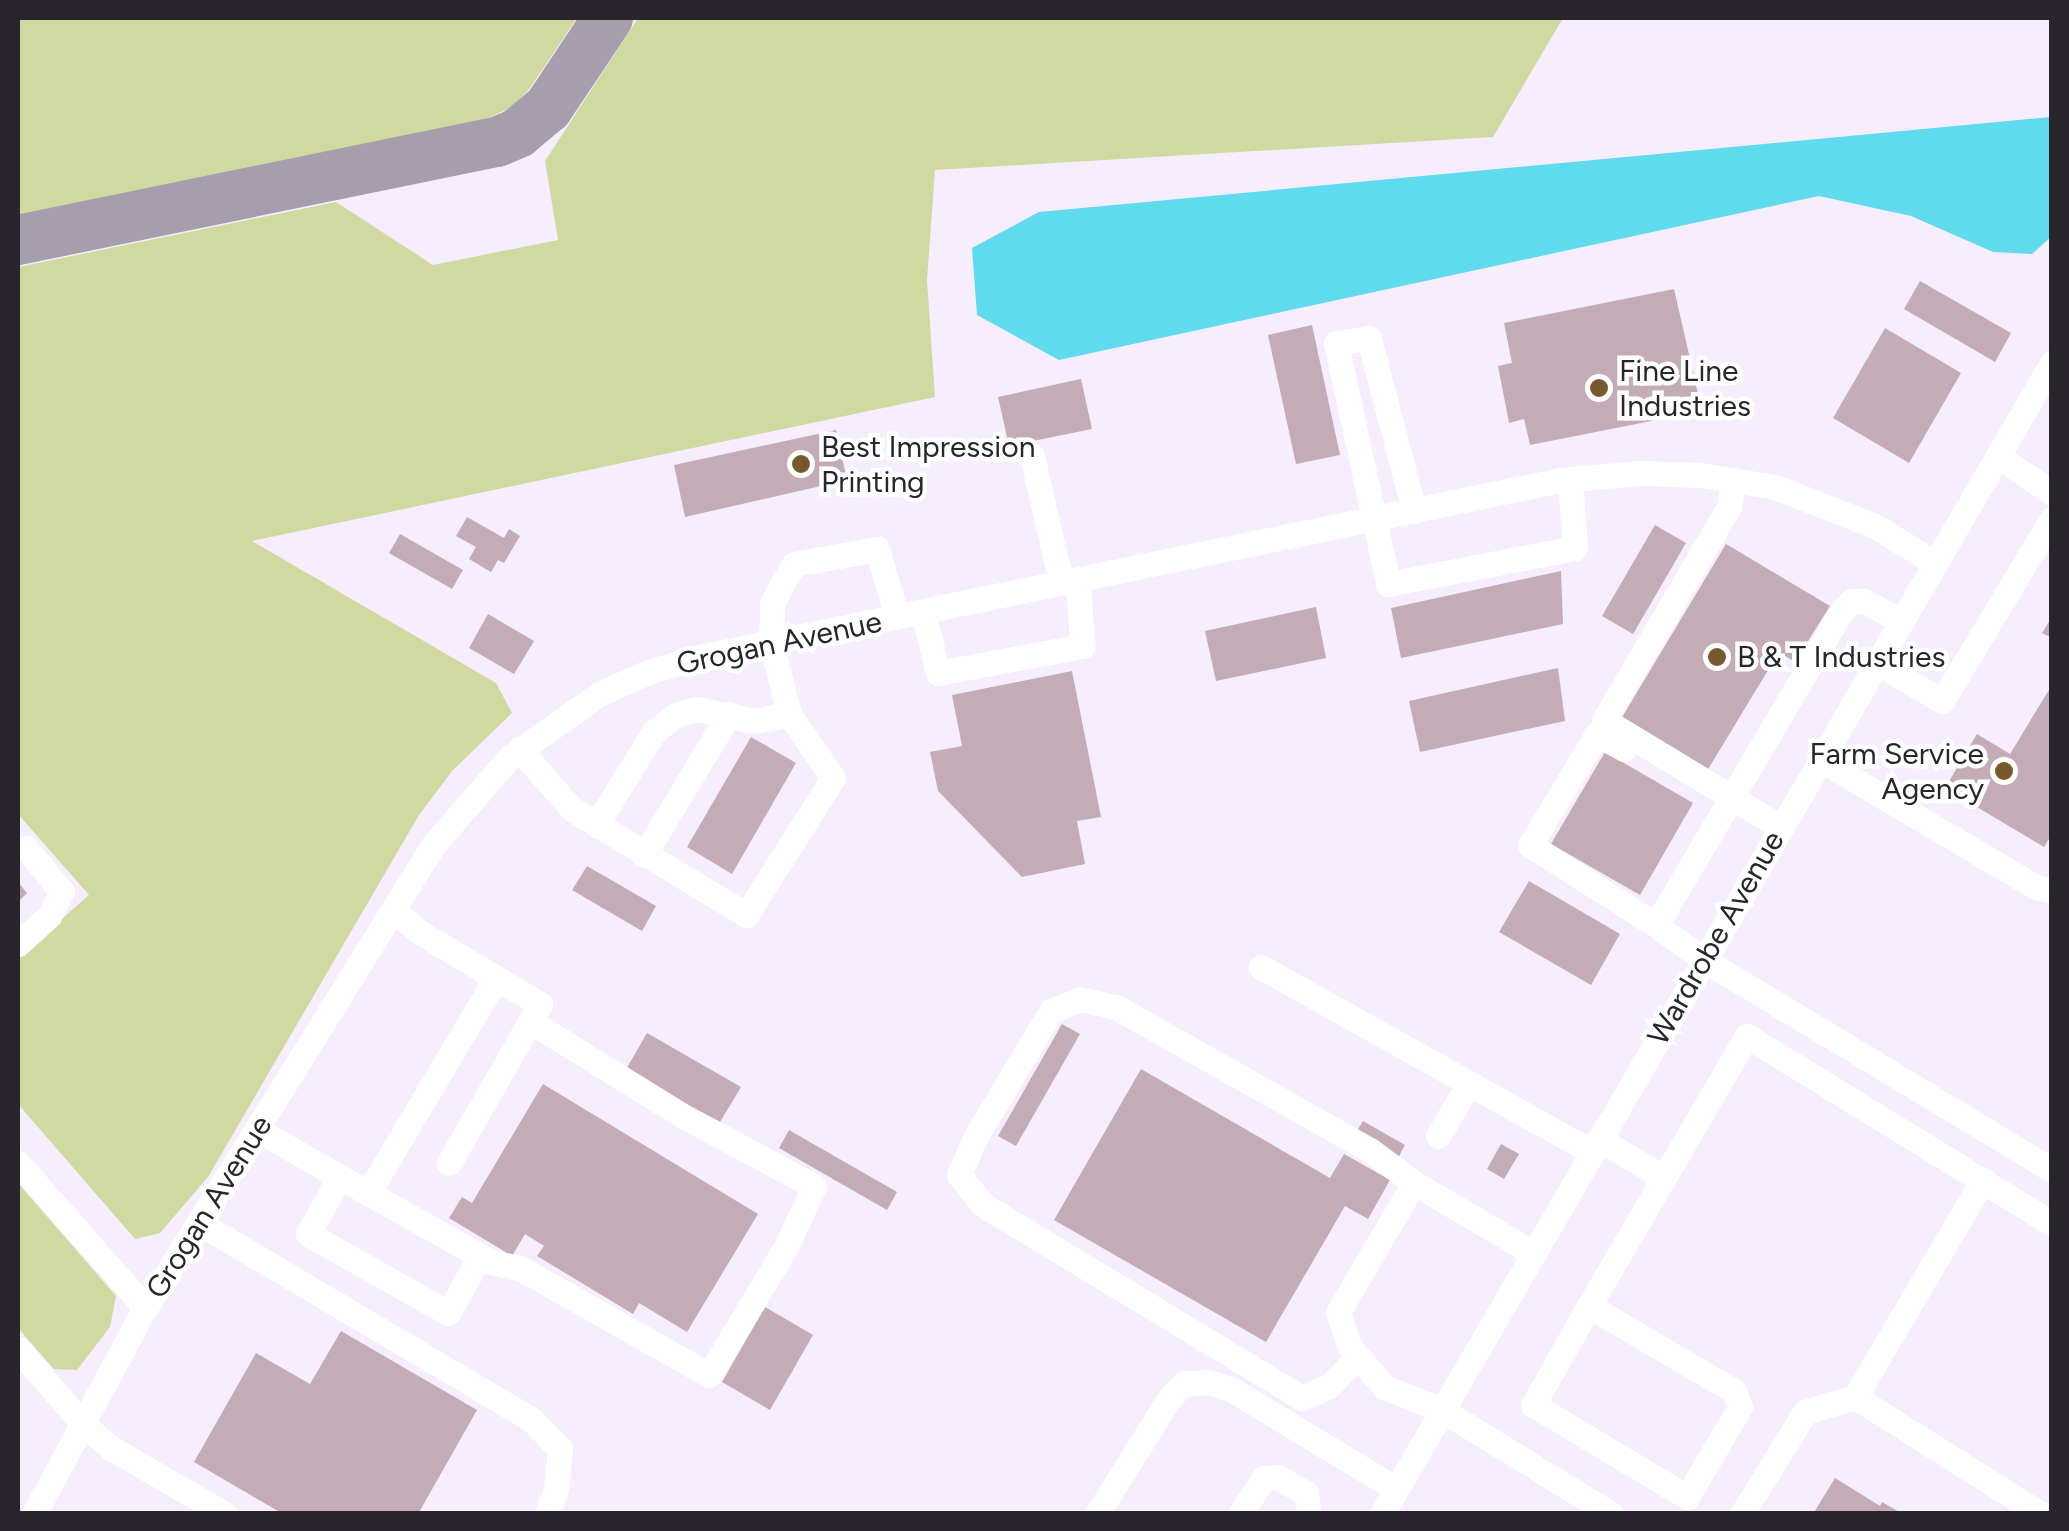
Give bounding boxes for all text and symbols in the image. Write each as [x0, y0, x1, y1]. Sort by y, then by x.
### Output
place label: Fine Line Industries [1619, 353, 1751, 424]
marker: Fine Line Industries [1588, 377, 1610, 399]
place label: Best Impression Printing [821, 429, 1035, 500]
marker: Best Impression Printing [790, 453, 812, 475]
street label: Grogan Avenue [673, 604, 885, 682]
place label: B & T Industries [1737, 639, 1945, 675]
marker: B & T Industries [1706, 646, 1728, 668]
place label: Farm Service Agency [1809, 736, 1984, 806]
marker: Farm Service Agency [1993, 760, 2015, 782]
street label: Wardrobe Avenue [1640, 825, 1792, 1051]
street label: Grogan Avenue [138, 1109, 280, 1305]

